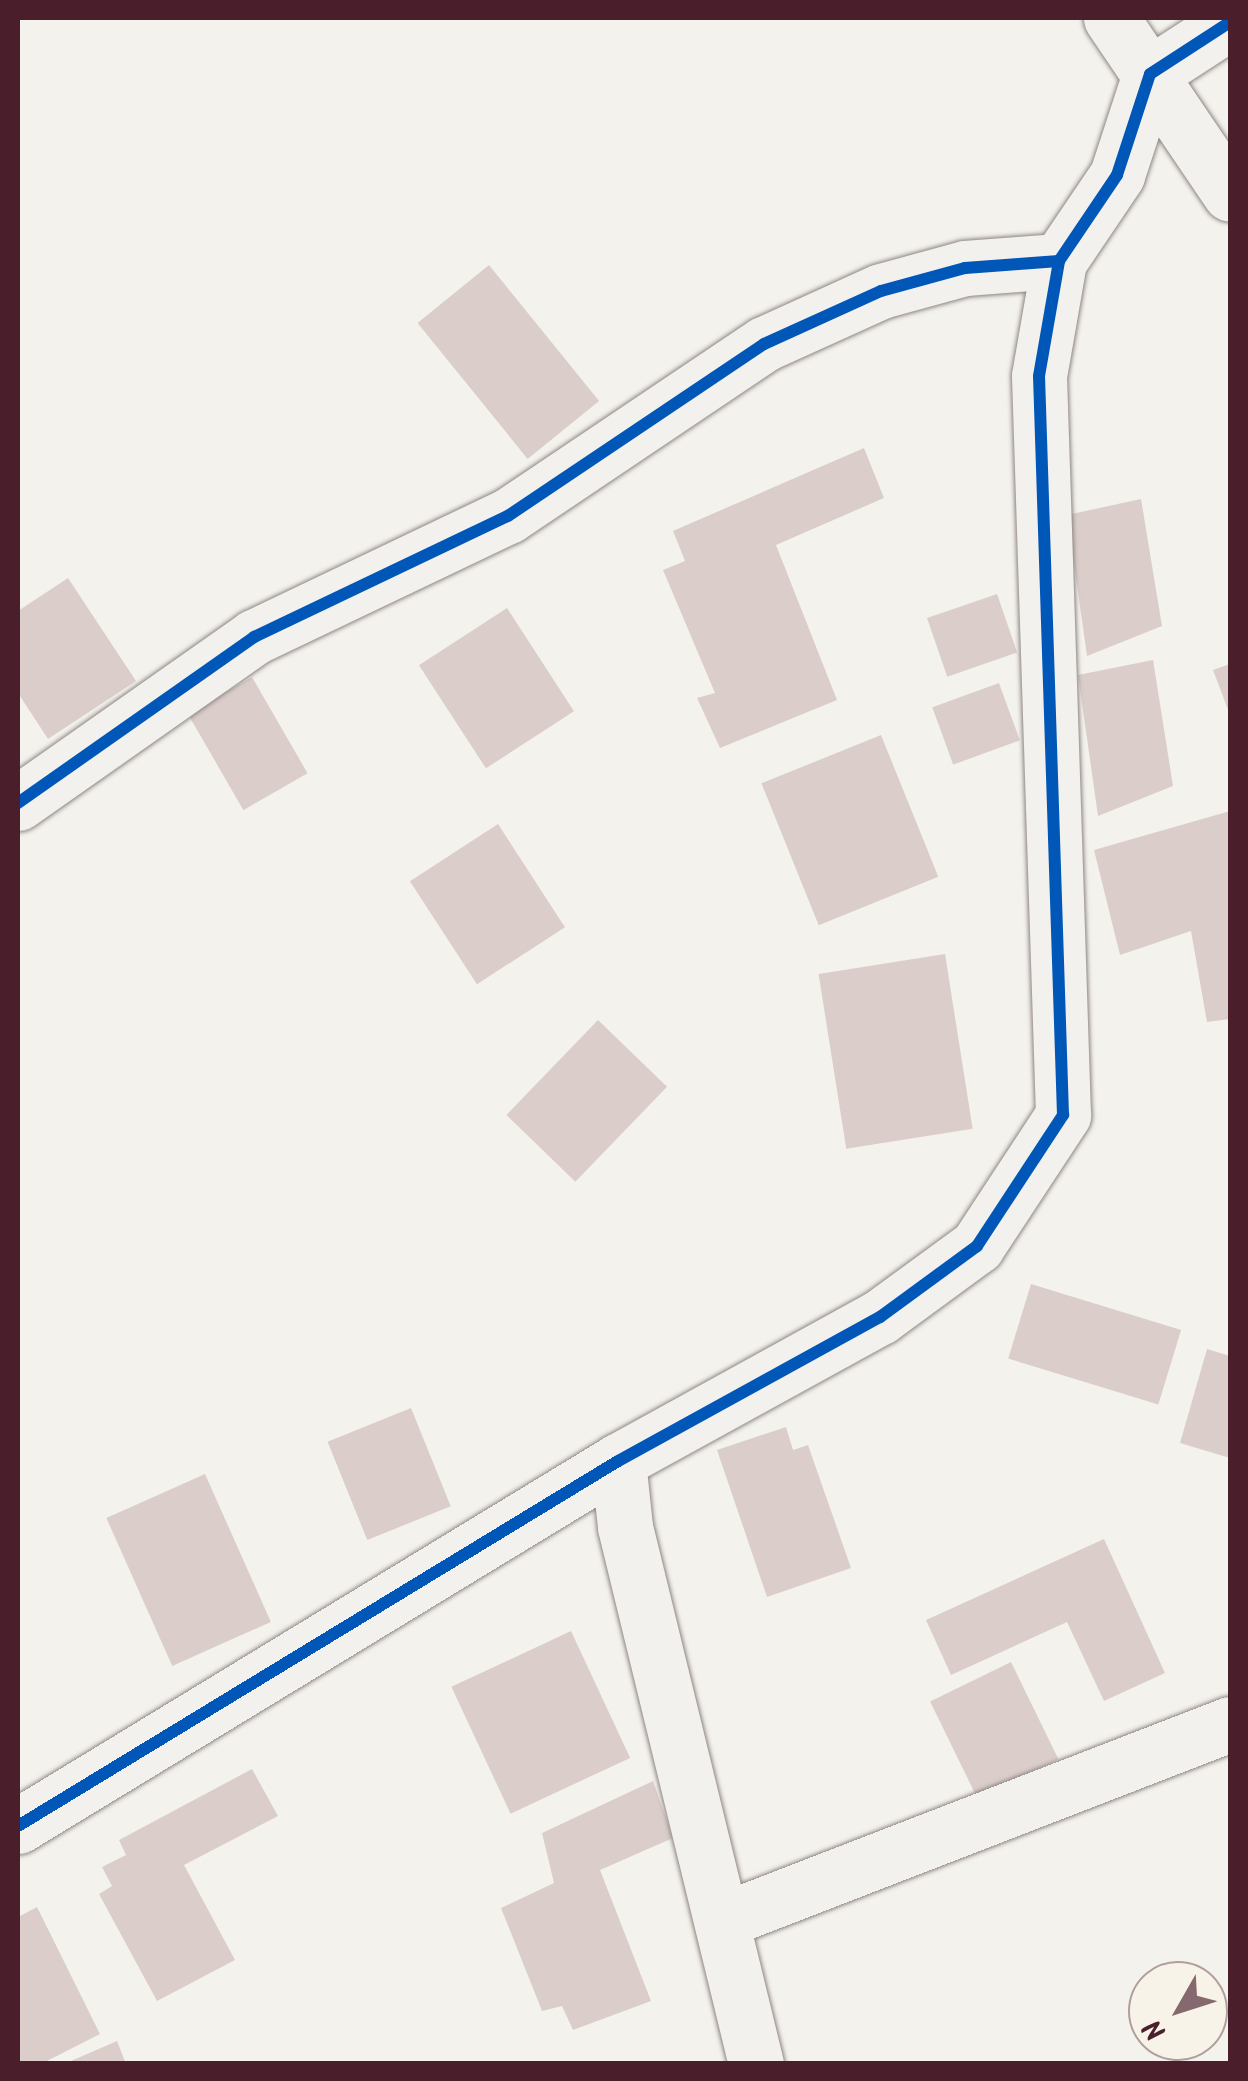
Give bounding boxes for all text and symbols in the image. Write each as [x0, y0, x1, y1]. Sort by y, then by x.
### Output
north arrow [1128, 1961, 1228, 2061]
text: N [1133, 2008, 1179, 2050]

